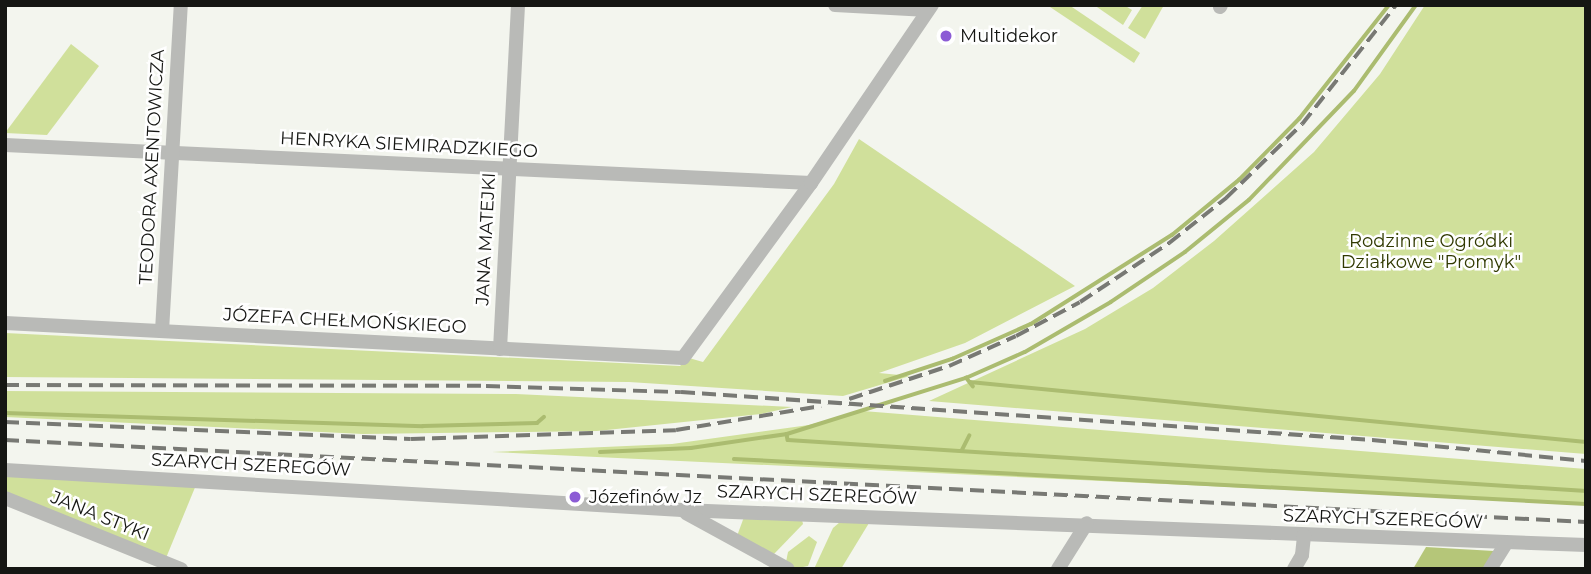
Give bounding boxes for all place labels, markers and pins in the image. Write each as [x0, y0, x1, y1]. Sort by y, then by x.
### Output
place label: Multidekor [960, 25, 1058, 47]
marker: Multidekor [938, 28, 954, 44]
place label: Józefinów Jz [589, 486, 702, 508]
marker: Józefinów Jz [567, 489, 583, 505]

